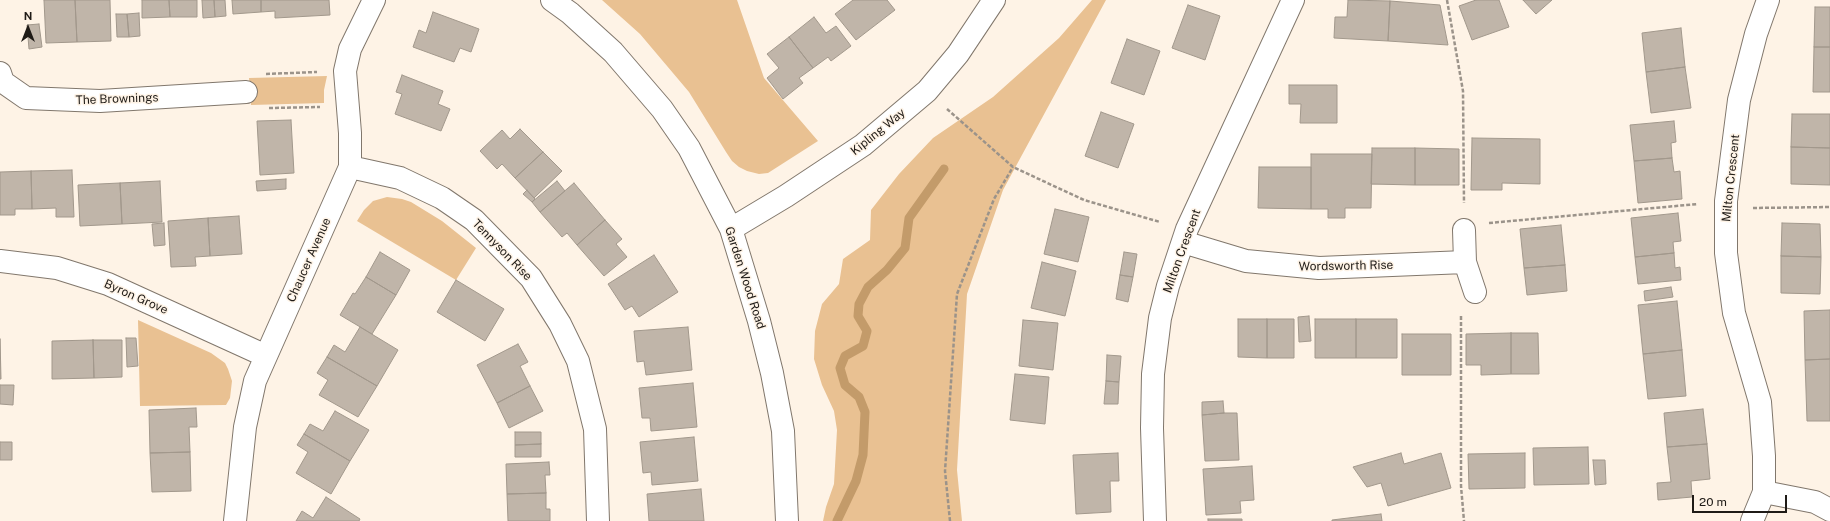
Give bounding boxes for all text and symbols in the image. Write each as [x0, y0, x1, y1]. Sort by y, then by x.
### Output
north arrow [8, 8, 48, 48]
text: N [24, 10, 32, 22]
street label: The Brownings [75, 90, 159, 108]
street label: Kipling Way [848, 106, 908, 158]
street label: Milton Crescent [1719, 133, 1743, 223]
street label: Milton Crescent [1160, 207, 1204, 295]
street label: Chaucer Avenue [284, 216, 334, 304]
street label: Tennyson Rise [469, 216, 535, 284]
street label: Garden Wood Road [722, 225, 768, 331]
street label: Wordsworth Rise [1299, 258, 1393, 274]
street label: Byron Grove [102, 277, 170, 317]
scale bar [1694, 487, 1789, 513]
text: 20 m [1699, 495, 1727, 509]

